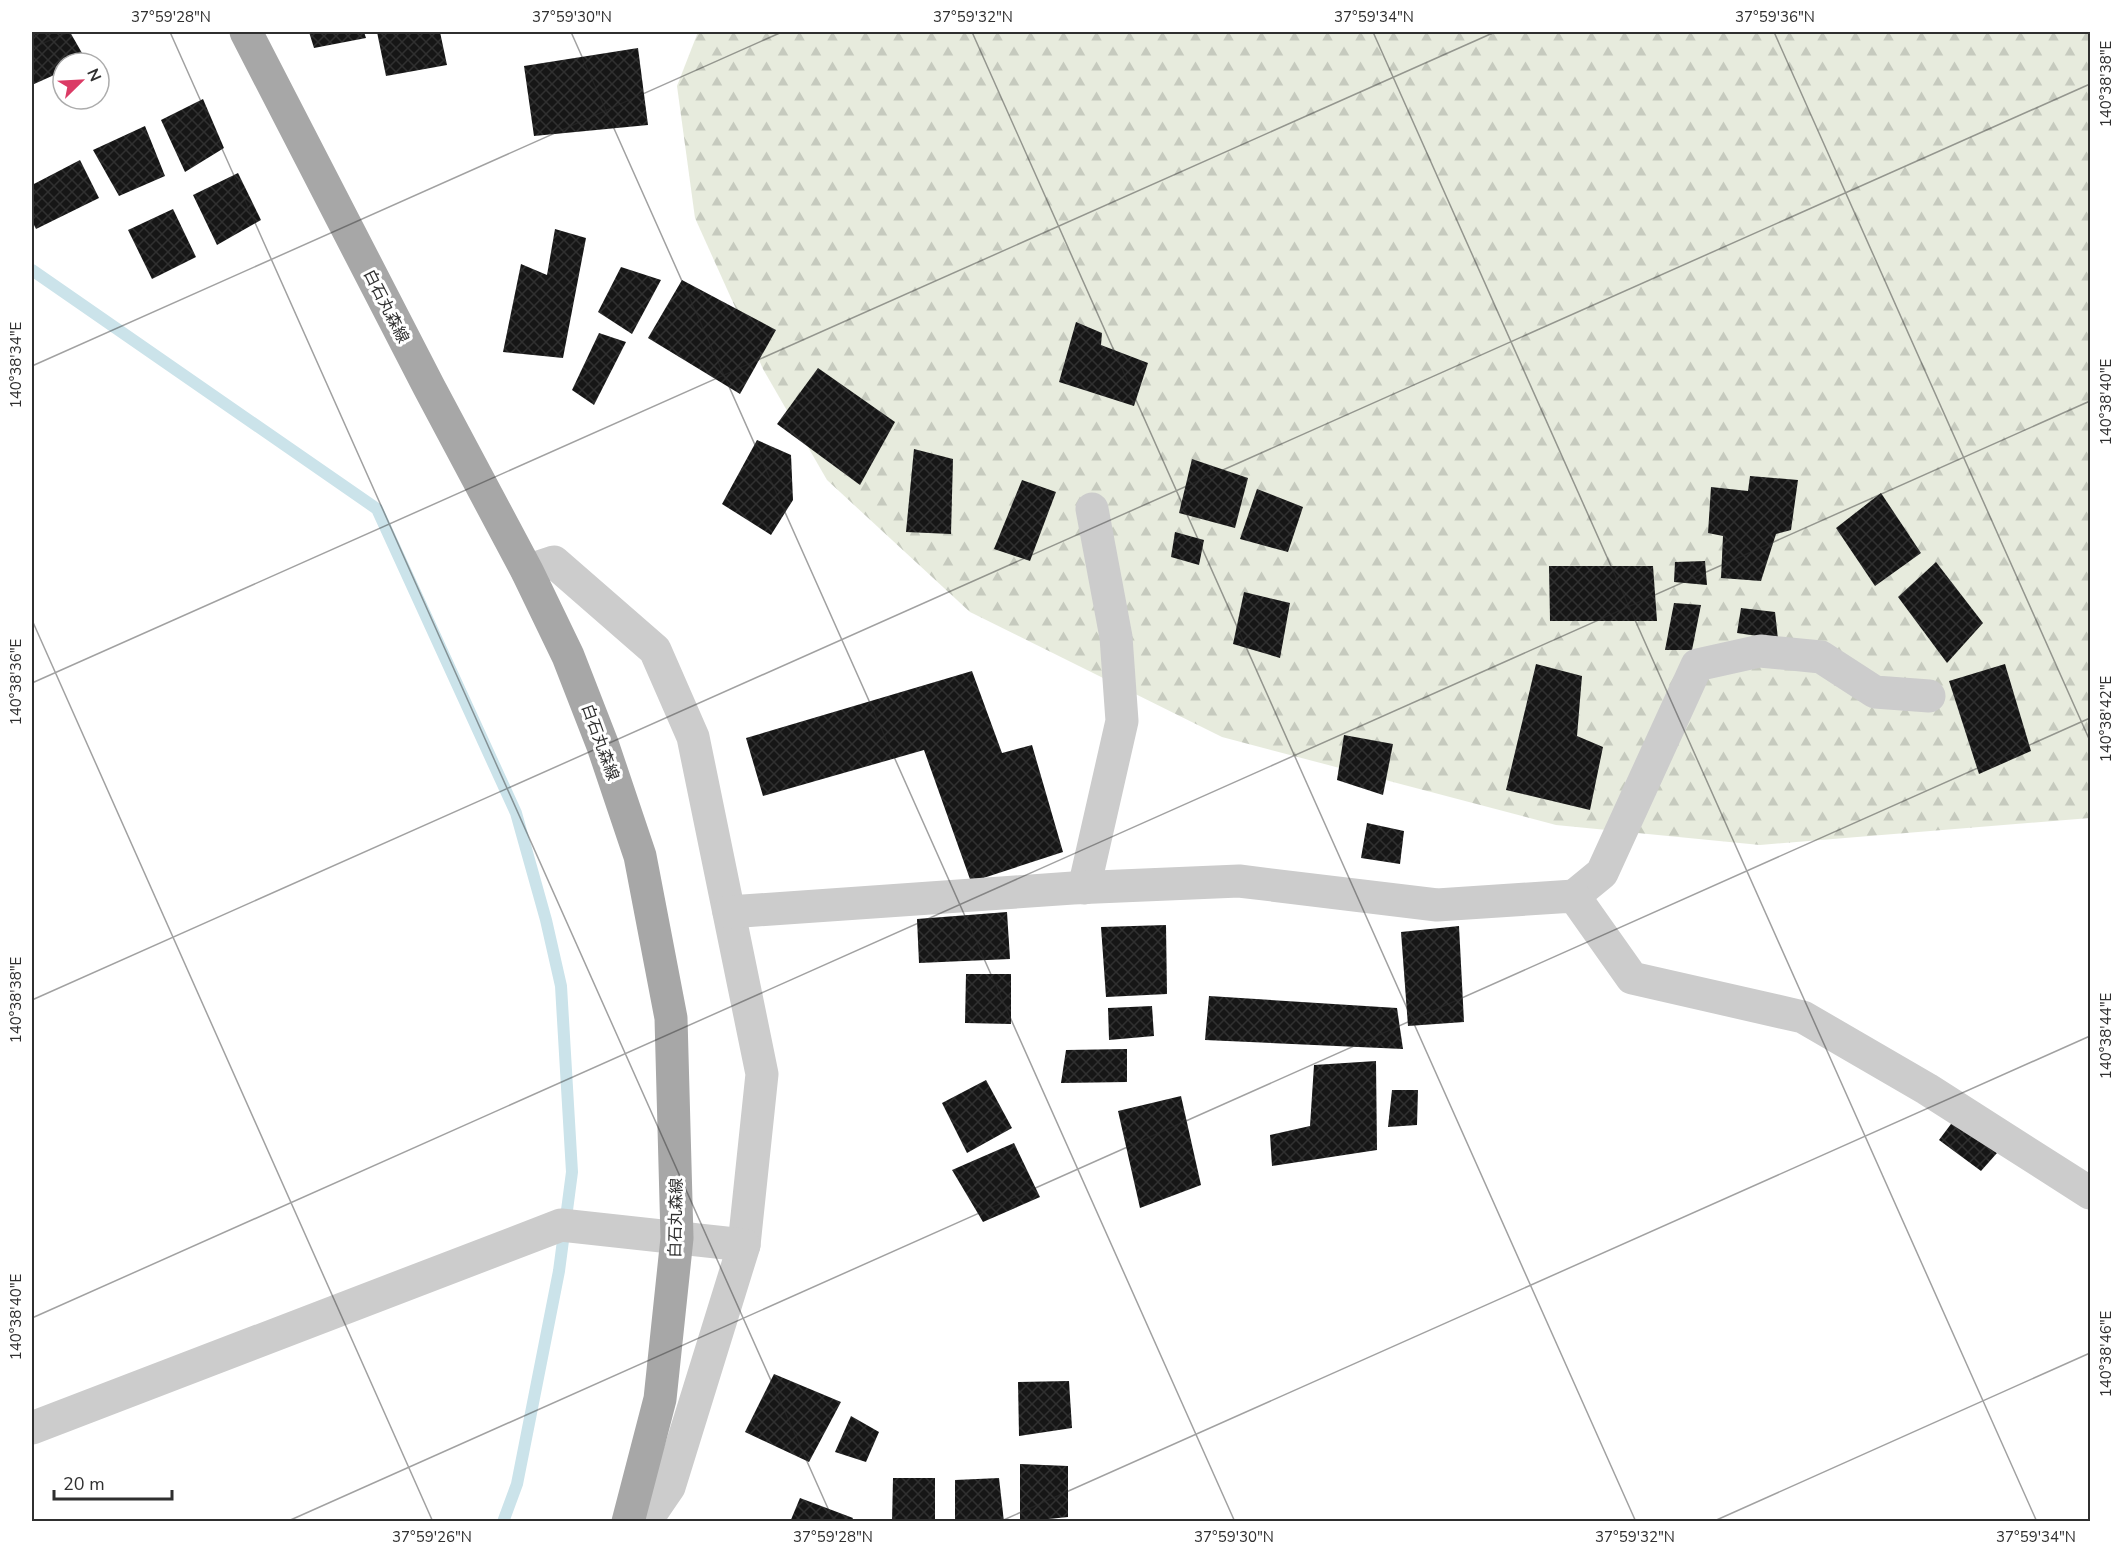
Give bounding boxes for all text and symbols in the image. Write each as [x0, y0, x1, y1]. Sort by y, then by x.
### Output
text: 37°59'28"N [131, 7, 211, 27]
text: 37°59'30"N [532, 7, 612, 27]
text: 37°59'32"N [933, 7, 1013, 27]
text: 37°59'34"N [1334, 7, 1414, 27]
text: 37°59'36"N [1735, 7, 1815, 27]
text: 140°38'38"E [2096, 41, 2116, 127]
north arrow [51, 51, 111, 111]
text: N [81, 65, 106, 85]
street label: 白石丸森線 [358, 266, 414, 347]
text: 140°38'34"E [6, 322, 26, 408]
text: 140°38'40"E [2096, 359, 2116, 445]
text: 140°38'36"E [6, 639, 26, 725]
text: 140°38'42"E [2096, 676, 2116, 762]
street label: 白石丸森線 [576, 701, 624, 784]
text: 140°38'38"E [6, 957, 26, 1043]
text: 140°38'44"E [2096, 993, 2116, 1079]
street label: 白石丸森線 [664, 1178, 688, 1258]
text: 140°38'40"E [6, 1274, 26, 1360]
text: 140°38'46"E [2096, 1311, 2116, 1397]
scale bar [54, 1463, 172, 1501]
text: 20 m [63, 1472, 105, 1496]
text: 37°59'26"N [392, 1527, 472, 1547]
text: 37°59'28"N [793, 1527, 873, 1547]
text: 37°59'30"N [1194, 1527, 1274, 1547]
text: 37°59'32"N [1595, 1527, 1675, 1547]
text: 37°59'34"N [1996, 1527, 2076, 1547]

